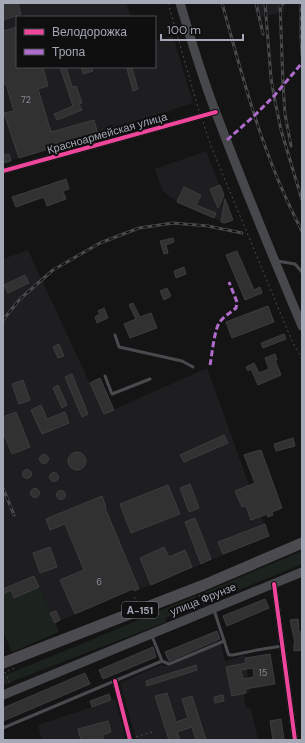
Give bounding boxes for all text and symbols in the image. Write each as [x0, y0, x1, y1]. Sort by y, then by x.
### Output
legend [16, 16, 156, 68]
scale bar [161, 16, 243, 42]
text: 100 m [167, 22, 201, 38]
text: Велодорожка [52, 24, 127, 40]
text: Тропа [52, 44, 86, 60]
house number: 72 [21, 94, 31, 106]
street label: Красноармейская улица [45, 109, 169, 157]
house number: 6 [96, 576, 102, 588]
street label: улица Фрунзе [168, 579, 238, 619]
road number: А-151 [122, 602, 158, 618]
house number: 15 [259, 667, 267, 679]

